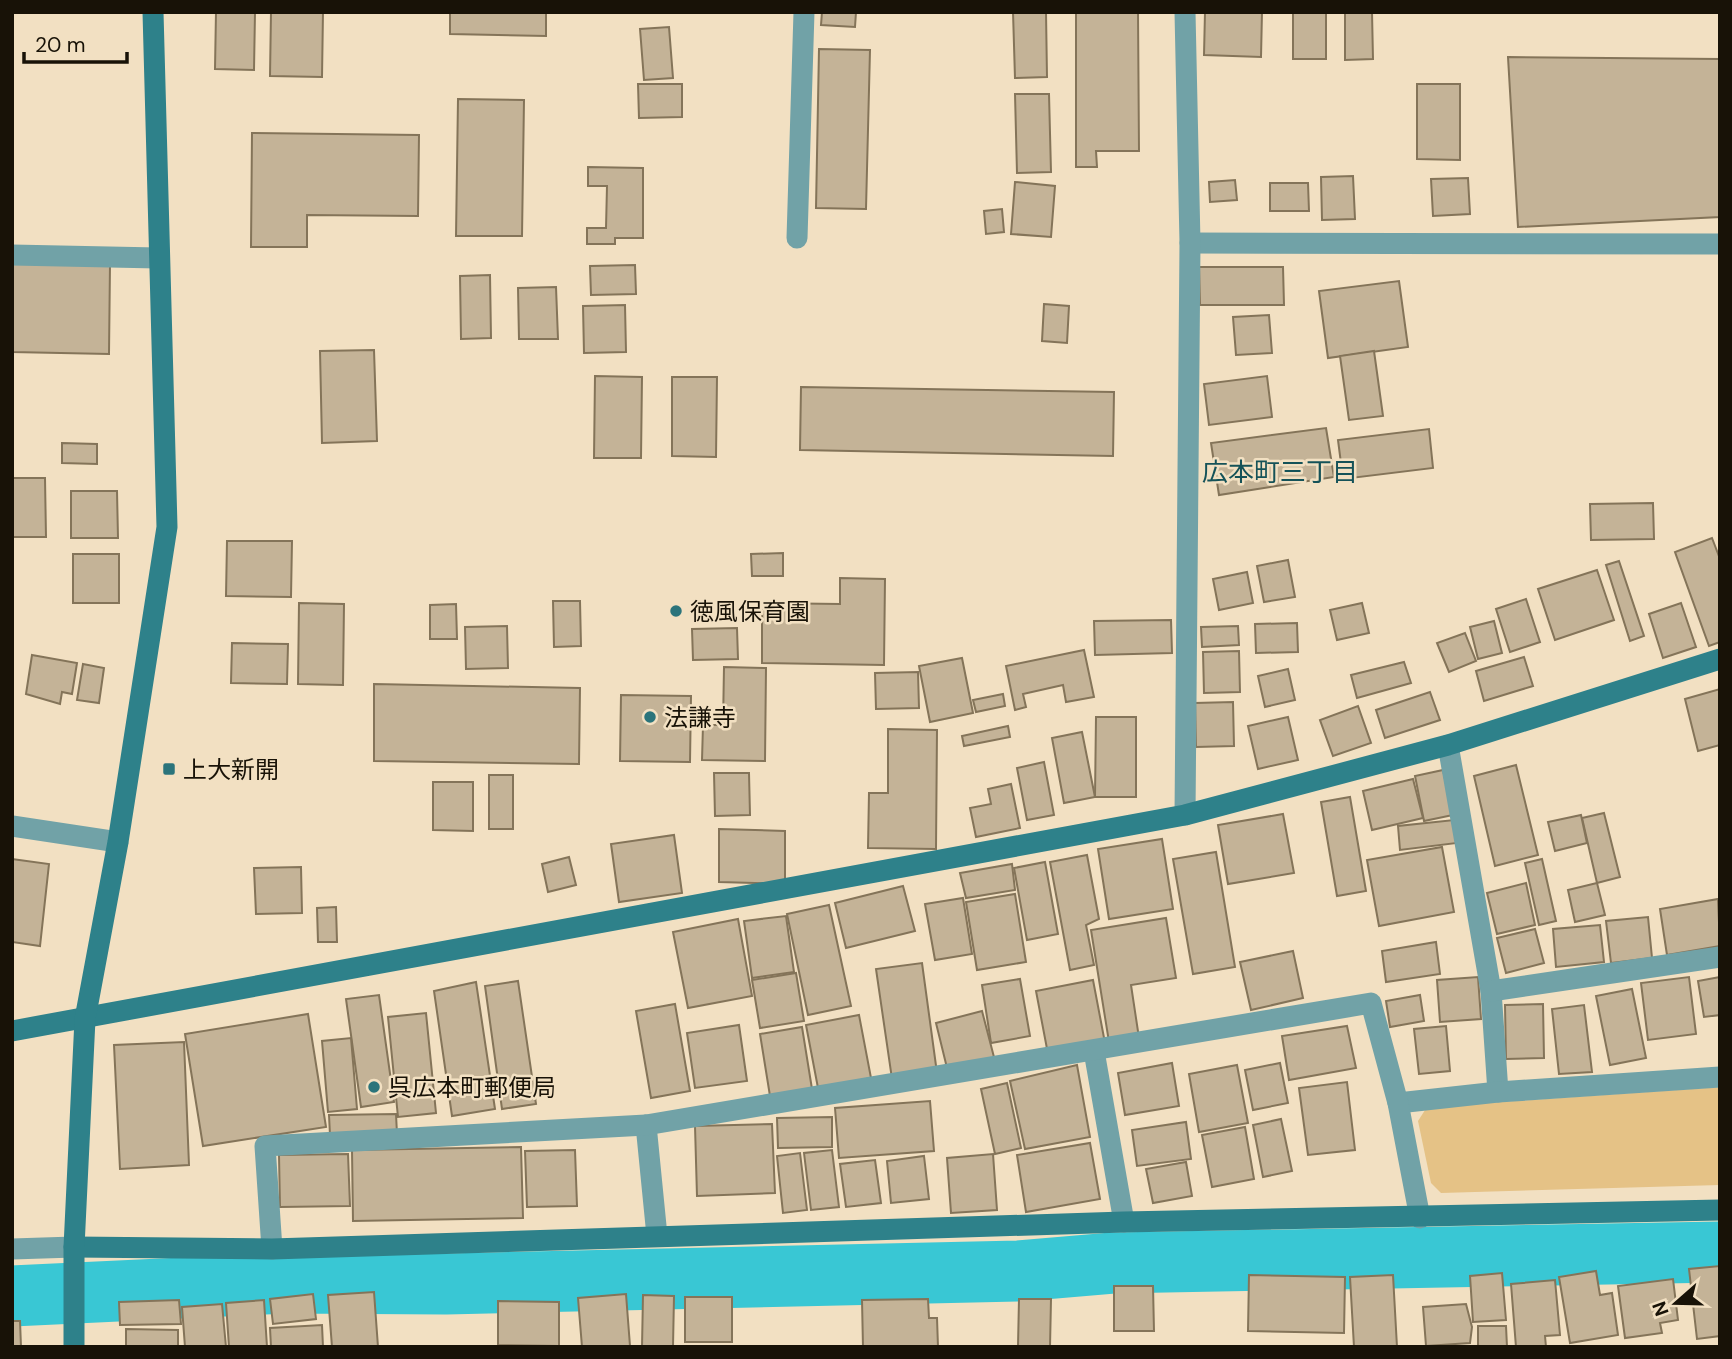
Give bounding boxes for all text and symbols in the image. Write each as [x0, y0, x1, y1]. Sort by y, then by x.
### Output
scale bar [24, 21, 128, 65]
text: 20 m [35, 31, 86, 59]
district label: 広本町三丁目 [1202, 455, 1358, 489]
place label: 徳風保育園 [690, 596, 810, 627]
marker: 徳風保育園 [668, 603, 684, 619]
place label: 法謙寺 [664, 702, 736, 733]
marker: 法謙寺 [642, 709, 658, 725]
place label: 上大新開 [183, 754, 279, 785]
marker: 上大新開 [161, 761, 177, 777]
place label: 呉広本町郵便局 [388, 1072, 556, 1103]
marker: 呉広本町郵便局 [366, 1079, 382, 1095]
north arrow [1641, 1268, 1711, 1338]
text: N [1646, 1298, 1675, 1319]

